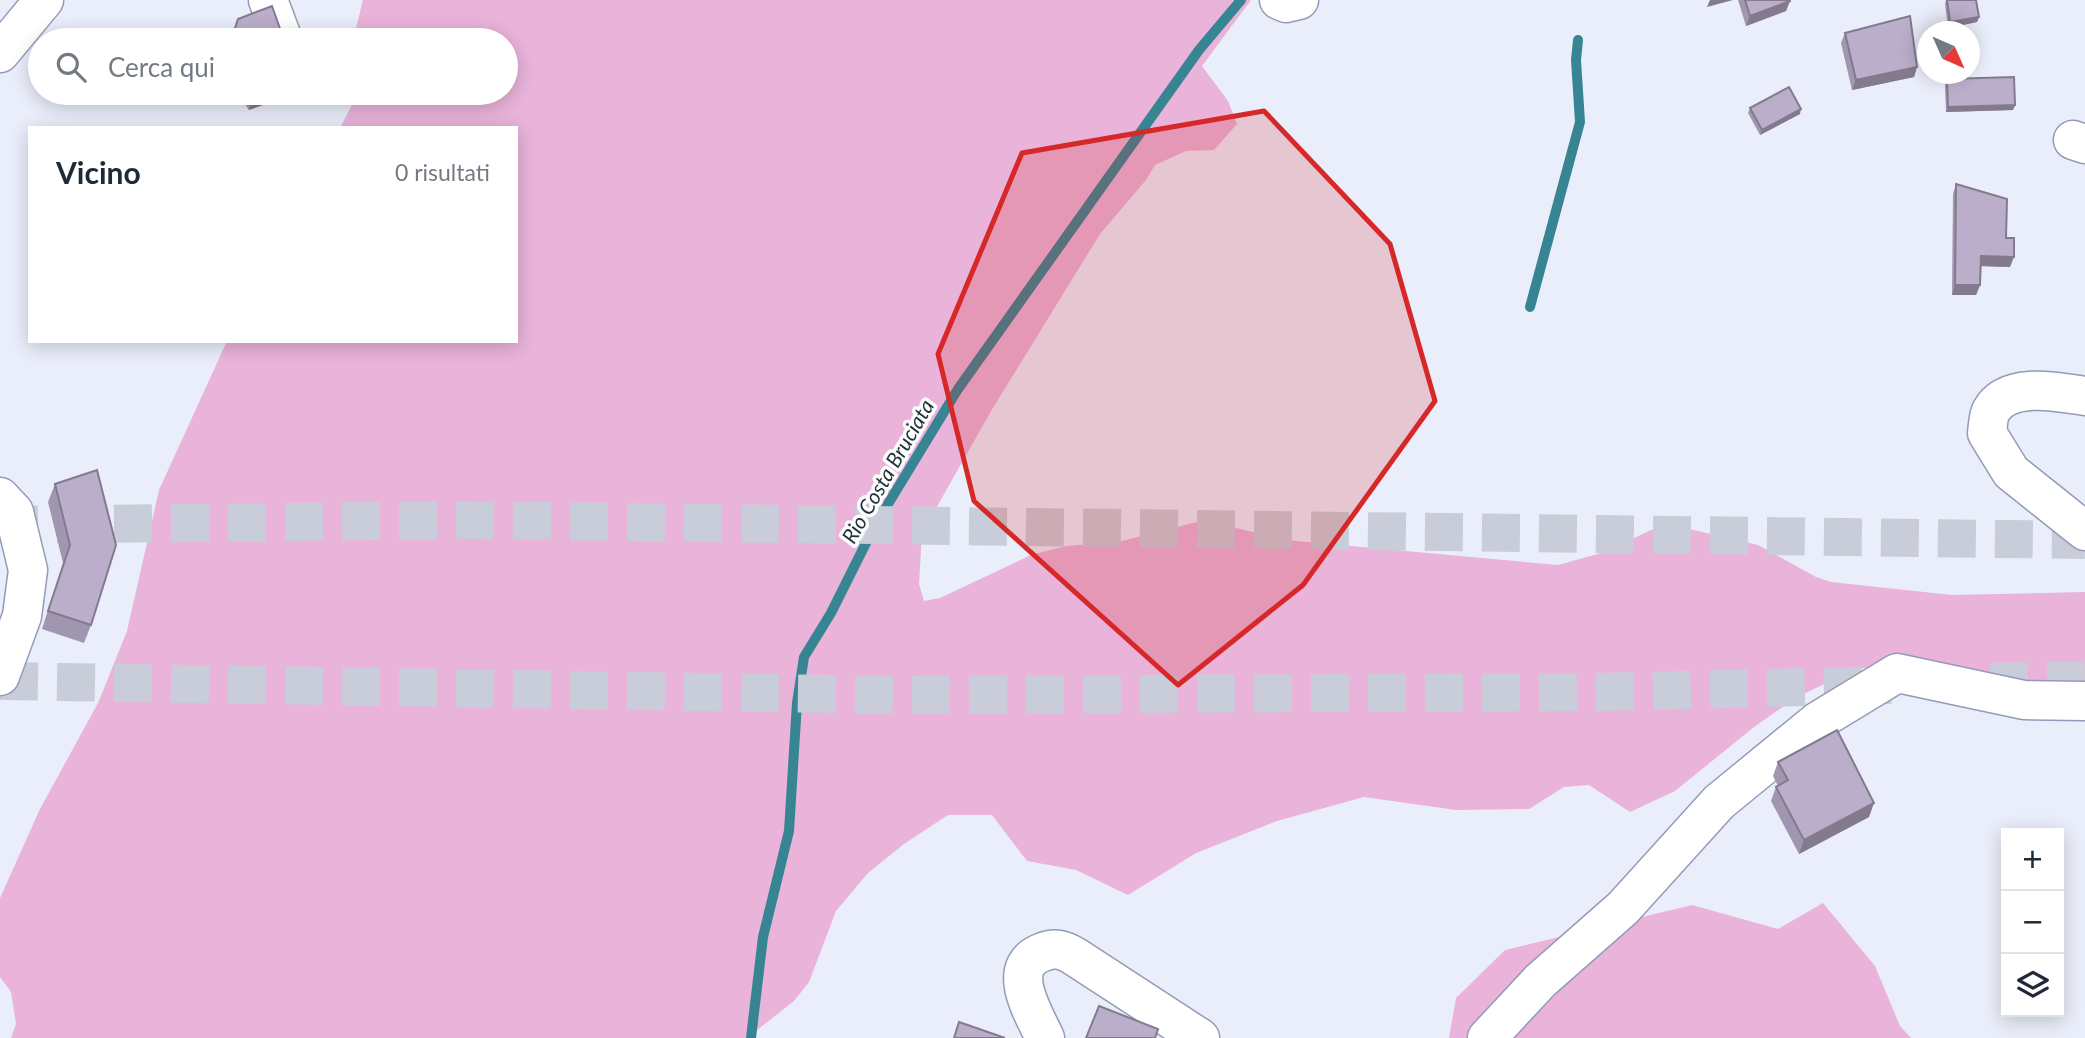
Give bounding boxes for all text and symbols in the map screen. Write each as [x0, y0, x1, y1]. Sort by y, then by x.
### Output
north arrow [1917, 21, 1980, 84]
search box [28, 28, 518, 105]
icon: search [52, 48, 90, 86]
text: Cerca qui [108, 51, 215, 83]
text: Vicino [56, 154, 141, 190]
text: 0 risultati [395, 158, 490, 186]
water label: Rio Costa Bruciata [836, 395, 938, 547]
map controls [2001, 828, 2064, 1017]
button: + [2001, 828, 2064, 891]
button: − [2001, 891, 2064, 954]
button: layers [2001, 954, 2064, 1017]

